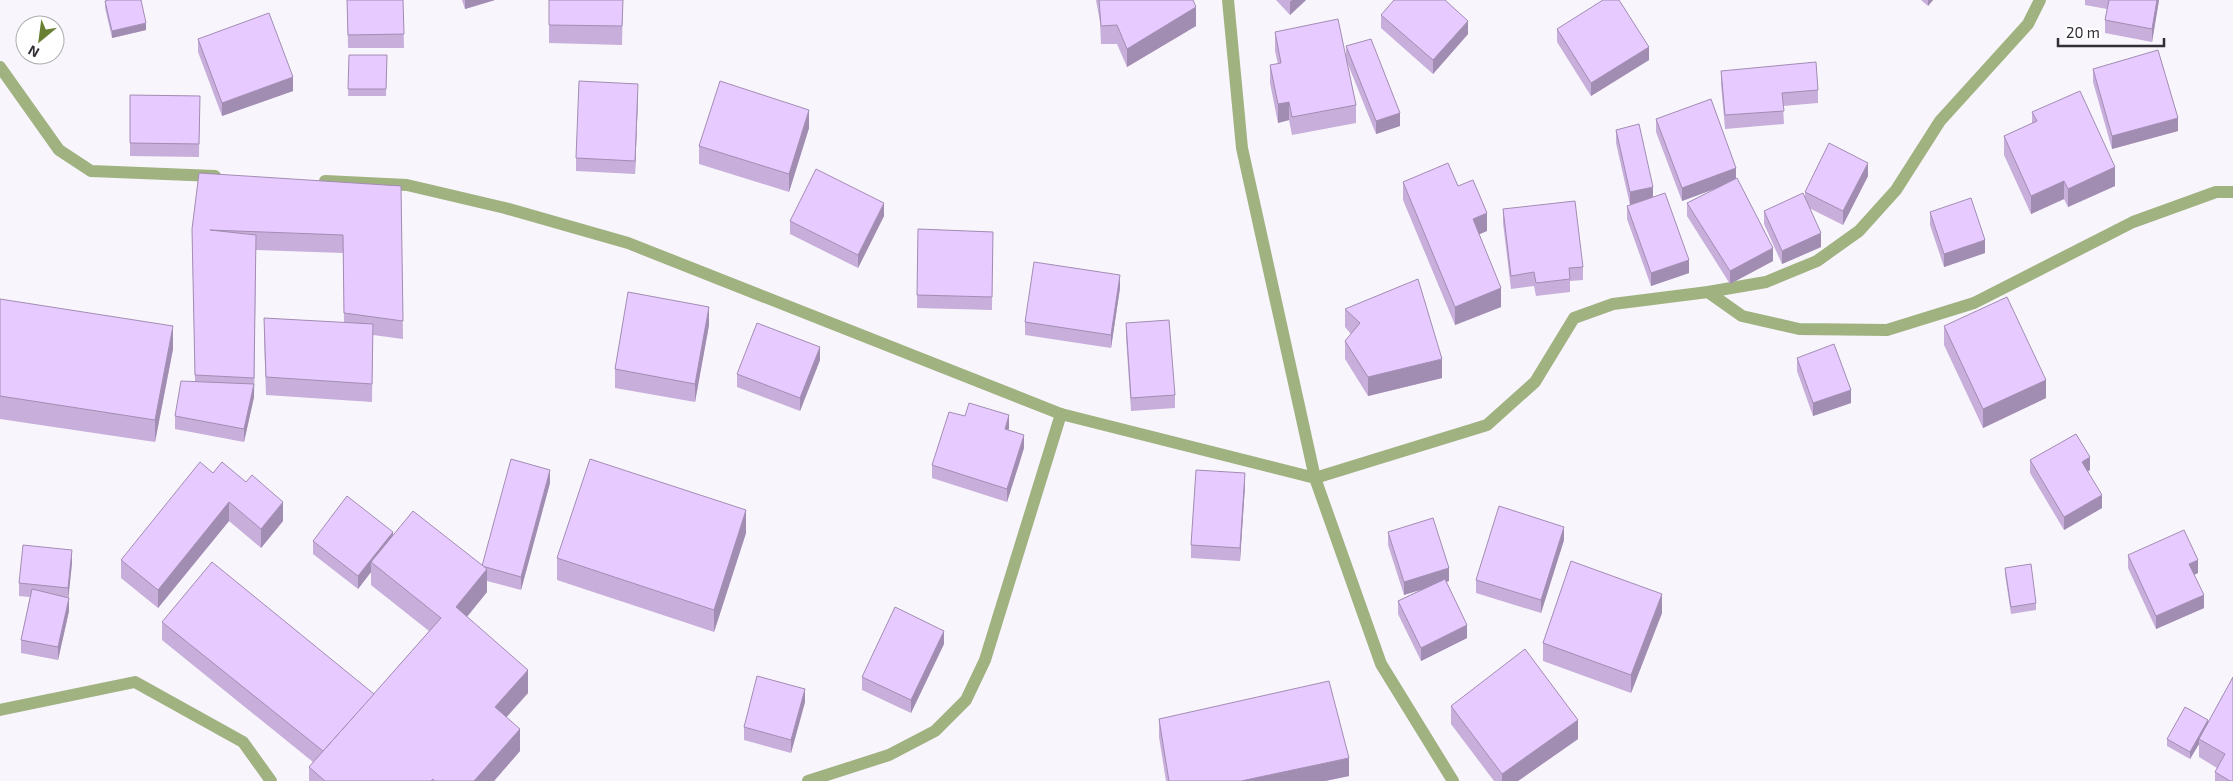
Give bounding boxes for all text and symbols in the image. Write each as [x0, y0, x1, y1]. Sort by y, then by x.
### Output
north arrow [15, 15, 65, 65]
scale bar [2058, 15, 2164, 47]
text: 20 m [2066, 23, 2100, 41]
text: N [25, 42, 42, 62]

